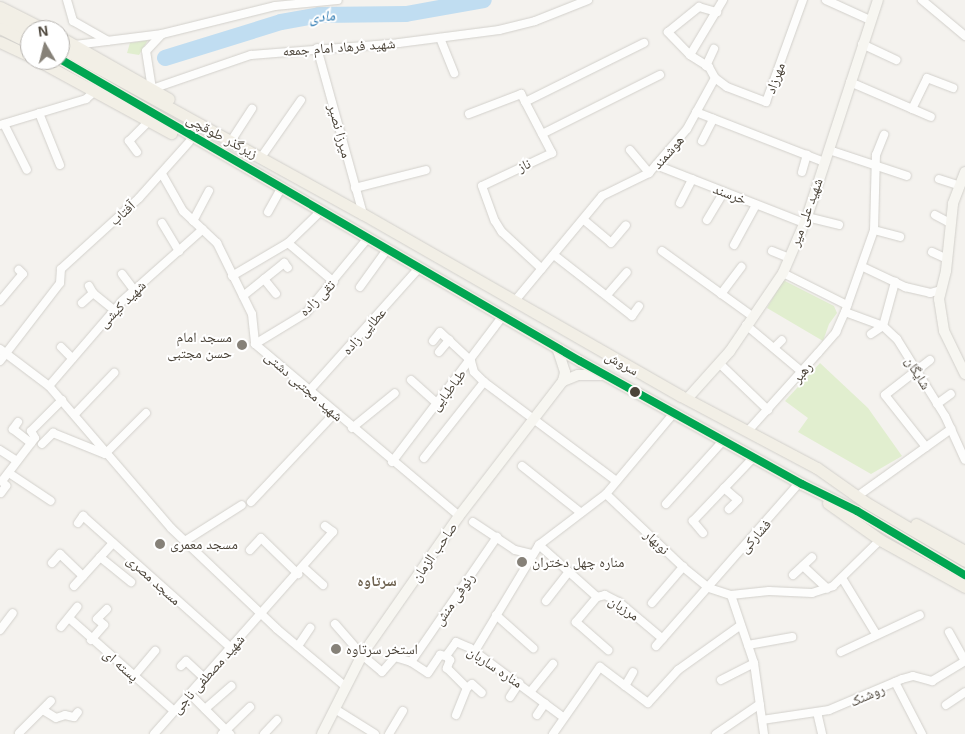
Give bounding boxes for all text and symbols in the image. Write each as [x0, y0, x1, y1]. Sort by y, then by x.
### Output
water label: مادی [308, 6, 336, 26]
north arrow [20, 20, 70, 70]
text: N [37, 23, 49, 40]
street label: شهید فرهاد امام جمعه [282, 35, 396, 59]
street label: مهرزاد [762, 60, 788, 96]
street label: میرزا نصیر [325, 102, 355, 160]
street label: زیرگذر طوقچی [184, 110, 260, 162]
street label: هوشمند [649, 132, 687, 172]
street label: ناز [515, 155, 533, 175]
street label: شهید علی میر [786, 176, 826, 248]
street label: خرسند [711, 180, 749, 208]
street label: آفتاب [106, 197, 138, 229]
street label: شهید کیشی [95, 277, 149, 331]
street label: تقی زاده [296, 277, 338, 319]
street label: عطایی زاده [338, 304, 390, 358]
place label: مسجد امام حسن مجتبی [167, 329, 232, 362]
marker: مسجد امام حسن مجتبی [236, 339, 248, 351]
street label: شهید مجتبی دشتی [261, 347, 347, 425]
street label: سروش [602, 347, 642, 379]
street label: شایگان [901, 353, 935, 393]
street label: رهبر [788, 358, 816, 386]
street label: طباطبایی [427, 366, 469, 414]
unlabelled marker [630, 387, 640, 397]
street label: فشارکی [736, 516, 774, 556]
street label: صاحب الزمان [407, 519, 461, 585]
street label: نوبهار [641, 526, 673, 558]
place label: مسجد معمری [170, 536, 238, 552]
marker: مسجد معمری [154, 538, 166, 550]
street label: مسجد مصری [123, 551, 185, 609]
place label: مناره چهل دختران [532, 554, 624, 570]
marker: مناره چهل دختران [516, 556, 528, 568]
street label: رئوفی منش [430, 570, 478, 628]
district label: سرتاوه [357, 572, 397, 590]
street label: مرزبان [606, 592, 642, 624]
street label: شهید مصطفی ناجی [168, 631, 248, 717]
place label: استخر سرتاوه [346, 641, 418, 657]
street label: مناره ساربان [464, 642, 526, 692]
marker: استخر سرتاوه [330, 643, 342, 655]
street label: پسته ای [100, 645, 142, 685]
street label: روشنک [847, 680, 887, 710]

